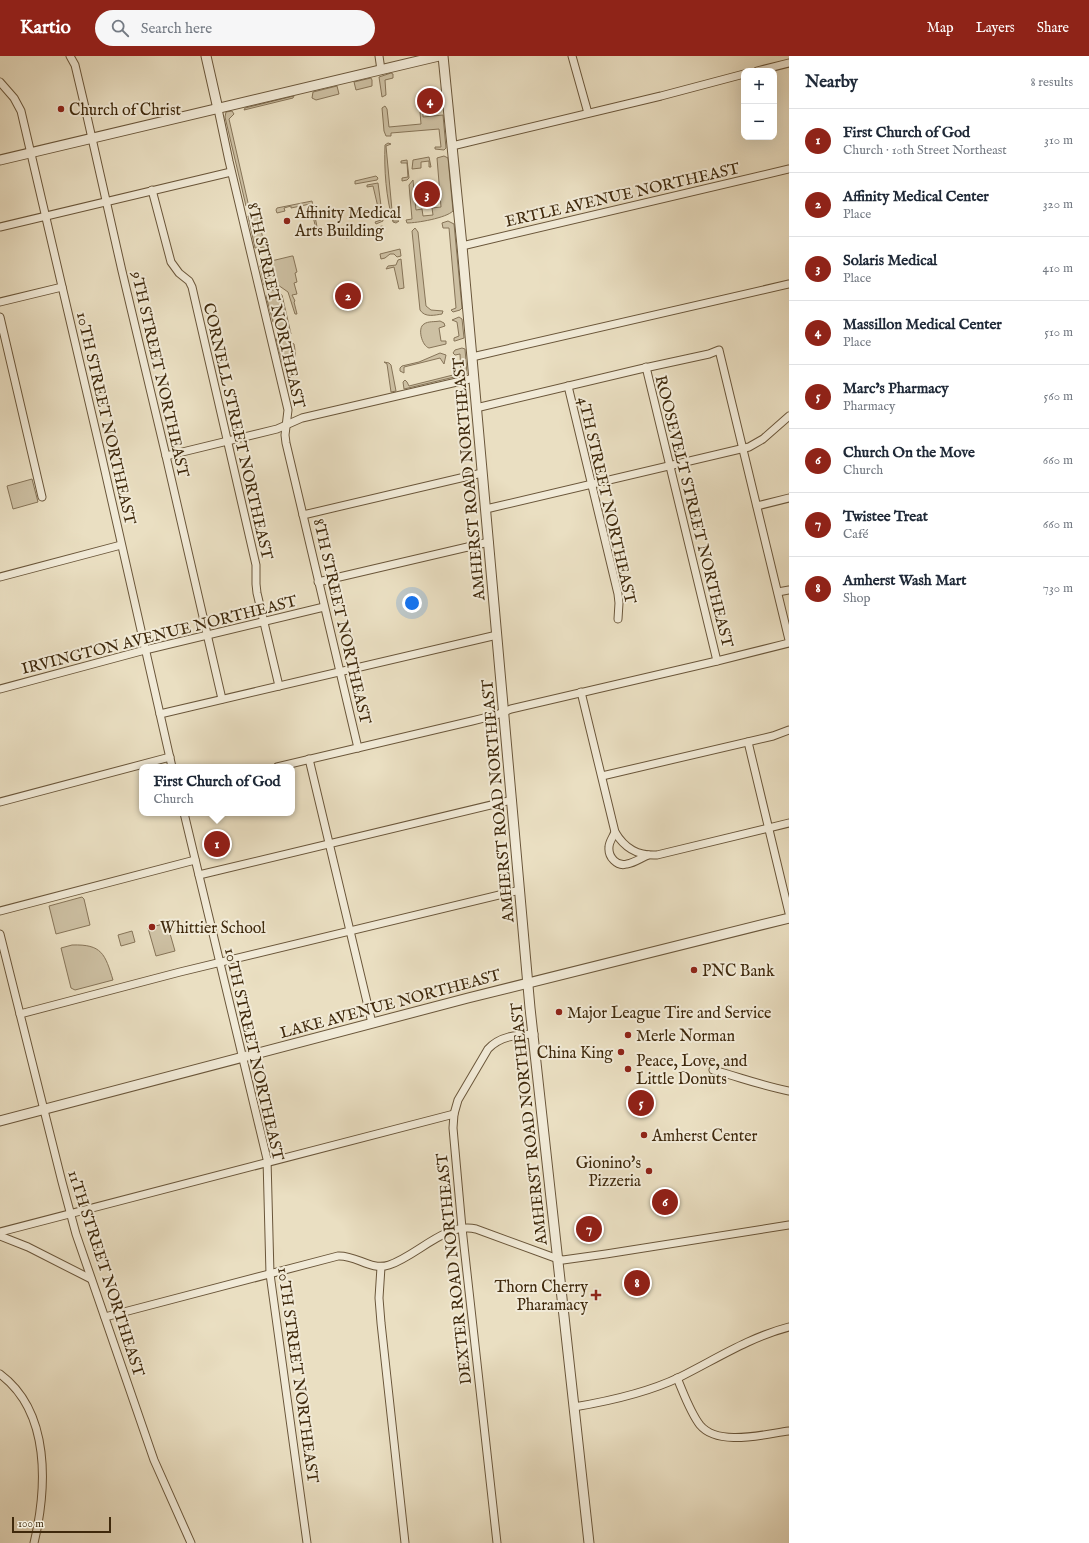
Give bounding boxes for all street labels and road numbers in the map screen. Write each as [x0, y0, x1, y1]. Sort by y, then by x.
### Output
street label: ERTLE AVENUE NORTHEAST [503, 159, 742, 233]
street label: 8TH STREET NORTHEAST [242, 201, 309, 410]
street label: 9TH STREET NORTHEAST [125, 268, 193, 480]
street label: CORNELL STREET NORTHEAST [198, 301, 276, 562]
street label: 10TH STREET NORTHEAST [71, 310, 139, 527]
street label: AMHERST ROAD NORTHEAST [449, 356, 491, 602]
street label: ROOSEVELT STREET NORTHEAST [649, 373, 737, 650]
street label: 4TH STREET NORTHEAST [572, 395, 640, 606]
street label: 8TH STREET NORTHEAST [308, 517, 375, 726]
street label: IRVINGTON AVENUE NORTHEAST [20, 592, 300, 680]
street label: AMHERST ROAD NORTHEAST [478, 678, 520, 924]
street label: 10TH STREET NORTHEAST [219, 946, 287, 1163]
street label: LAKE AVENUE NORTHEAST [278, 966, 503, 1044]
street label: AMHERST ROAD NORTHEAST [507, 1001, 553, 1247]
street label: DEXTER ROAD NORTHEAST [433, 1152, 477, 1386]
street label: 11TH STREET NORTHEAST [62, 1168, 148, 1380]
street label: 10TH STREET NORTHEAST [272, 1266, 322, 1485]

